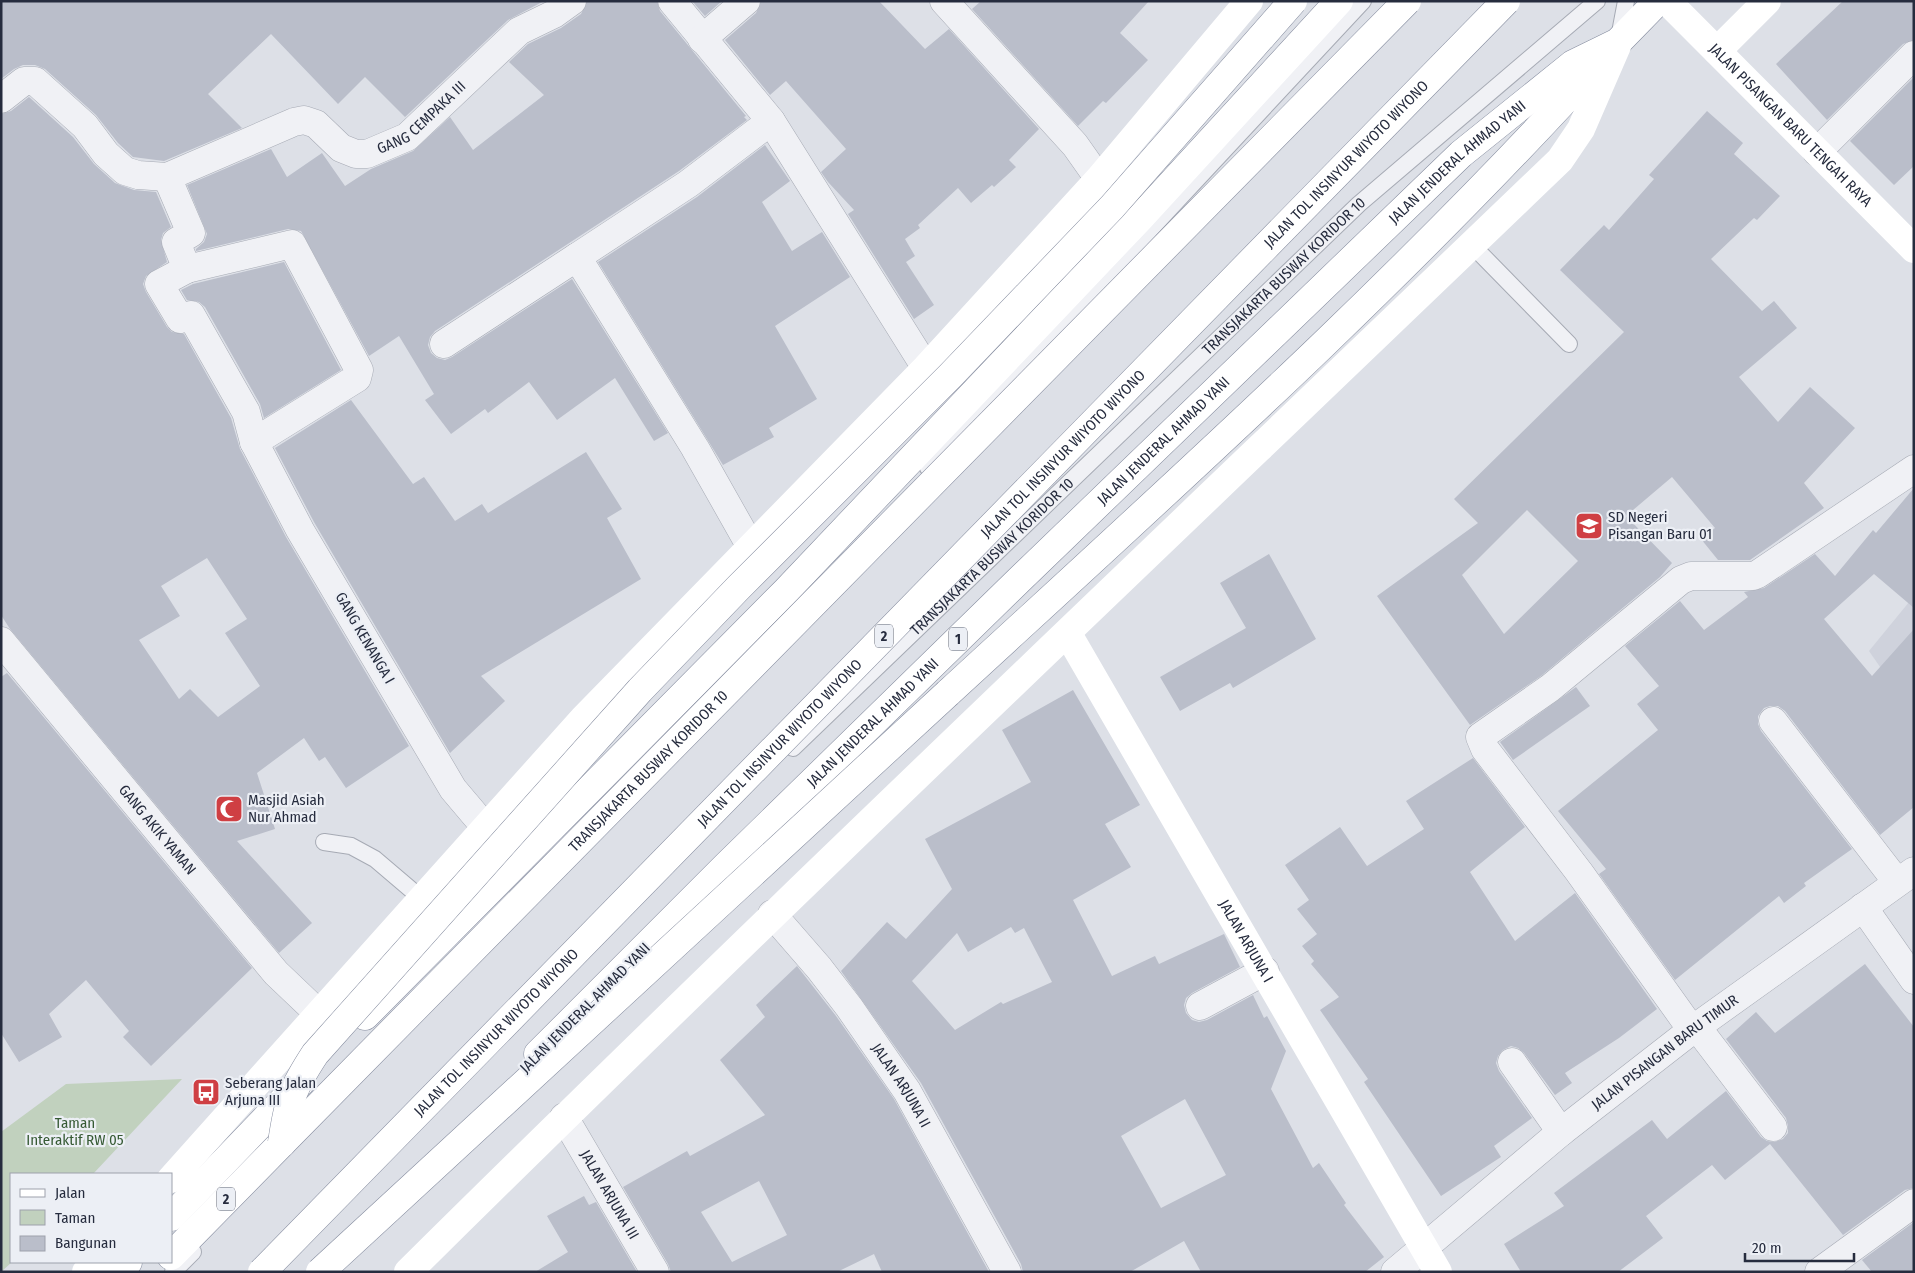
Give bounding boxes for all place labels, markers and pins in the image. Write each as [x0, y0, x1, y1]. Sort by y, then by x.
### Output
place label: SD Negeri Pisangan Baru 01 [1608, 508, 1712, 543]
school or university icon: SD Negeri Pisangan Baru 01 [1574, 511, 1604, 541]
place label: Masjid Asiah Nur Ahmad [248, 791, 325, 826]
mosque icon: Masjid Asiah Nur Ahmad [214, 794, 244, 824]
place label: Seberang Jalan Arjuna III [225, 1074, 316, 1109]
bus stop icon: Seberang Jalan Arjuna III [191, 1077, 221, 1107]

